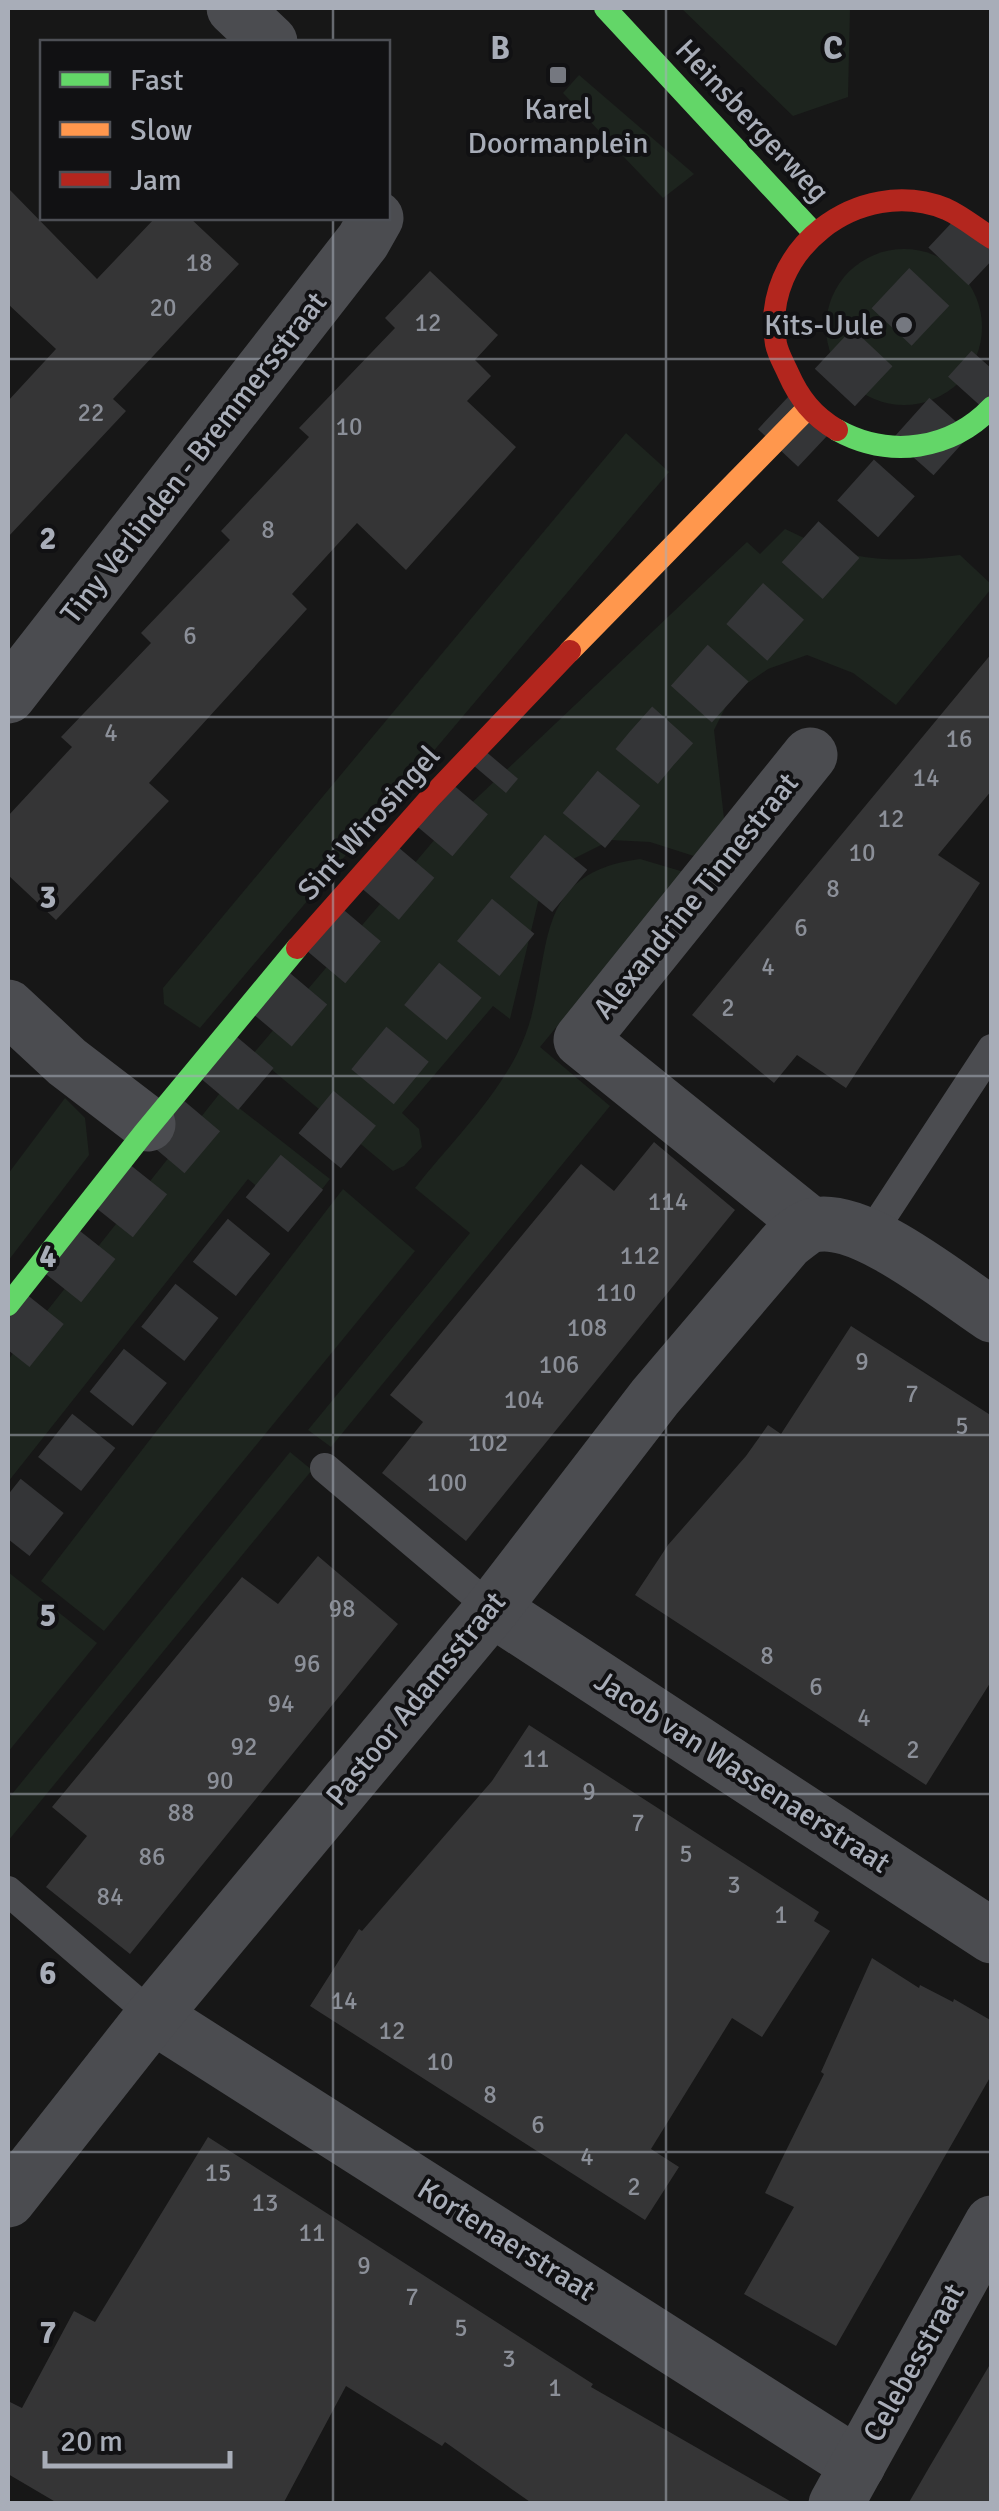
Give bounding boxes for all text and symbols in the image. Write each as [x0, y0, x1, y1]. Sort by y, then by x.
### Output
text: B [490, 29, 510, 68]
text: C [823, 29, 843, 68]
street label: Heinsbergerweg [667, 32, 837, 210]
legend [40, 40, 390, 220]
text: Fast [130, 62, 183, 99]
marker: Karel Doormanplein [547, 64, 569, 86]
place label: Karel Doormanplein [467, 91, 649, 162]
text: Slow [130, 112, 192, 149]
text: Jam [130, 162, 182, 199]
house number: 18 [185, 247, 213, 278]
street label: Tiny Verlinden - Bremmersstraat [53, 285, 335, 631]
house number: 20 [149, 292, 177, 323]
house number: 12 [414, 307, 442, 338]
place label: Kits-Uule [764, 307, 884, 344]
marker: Kits-Uule [893, 314, 915, 336]
house number: 22 [77, 397, 105, 428]
house number: 10 [335, 411, 363, 442]
house number: 8 [261, 514, 275, 545]
text: 2 [39, 519, 57, 558]
house number: 6 [183, 620, 197, 651]
house number: 4 [104, 717, 118, 748]
house number: 16 [945, 723, 973, 754]
street label: Sint Wirosingel [290, 738, 448, 908]
house number: 14 [912, 762, 940, 793]
street label: Alexandrine Tinnestraat [585, 765, 807, 1027]
house number: 12 [877, 803, 905, 834]
house number: 10 [848, 837, 876, 868]
house number: 8 [826, 873, 840, 904]
text: 3 [39, 878, 57, 917]
house number: 6 [794, 912, 808, 943]
house number: 4 [761, 951, 775, 982]
house number: 2 [721, 992, 735, 1023]
house number: 114 [648, 1186, 688, 1217]
text: 4 [39, 1237, 57, 1276]
house number: 112 [620, 1240, 660, 1271]
house number: 110 [596, 1277, 636, 1308]
house number: 108 [567, 1312, 607, 1343]
house number: 9 [855, 1346, 869, 1377]
house number: 106 [539, 1349, 579, 1380]
house number: 7 [905, 1378, 919, 1409]
house number: 104 [504, 1384, 544, 1415]
house number: 5 [955, 1410, 969, 1441]
house number: 102 [468, 1427, 508, 1458]
house number: 100 [427, 1467, 467, 1498]
street label: Pastoor Adamsstraat [318, 1584, 514, 1814]
house number: 98 [328, 1593, 356, 1624]
text: 5 [39, 1596, 57, 1635]
house number: 8 [760, 1640, 774, 1671]
house number: 96 [293, 1648, 321, 1679]
street label: Jacob van Wassenaerstraat [587, 1663, 897, 1881]
house number: 6 [809, 1671, 823, 1702]
house number: 94 [267, 1688, 295, 1719]
house number: 4 [857, 1702, 871, 1733]
house number: 92 [230, 1731, 258, 1762]
house number: 2 [906, 1734, 920, 1765]
house number: 11 [522, 1743, 550, 1774]
house number: 90 [206, 1765, 234, 1796]
house number: 9 [582, 1776, 596, 1807]
house number: 88 [167, 1797, 195, 1828]
house number: 7 [631, 1807, 645, 1838]
house number: 5 [679, 1838, 693, 1869]
house number: 86 [138, 1841, 166, 1872]
house number: 3 [727, 1869, 741, 1900]
house number: 84 [96, 1881, 124, 1912]
house number: 1 [774, 1899, 788, 1930]
text: 6 [39, 1954, 57, 1993]
house number: 14 [330, 1985, 358, 2016]
house number: 12 [378, 2015, 406, 2046]
house number: 10 [426, 2046, 454, 2077]
house number: 8 [483, 2079, 497, 2110]
house number: 6 [531, 2109, 545, 2140]
house number: 4 [580, 2141, 594, 2172]
house number: 15 [204, 2157, 232, 2188]
street label: Kortenaerstraat [410, 2171, 602, 2309]
house number: 2 [627, 2171, 641, 2202]
house number: 13 [251, 2187, 279, 2218]
house number: 11 [298, 2217, 326, 2248]
house number: 9 [357, 2250, 371, 2281]
street label: Celebesstraat [855, 2277, 973, 2449]
house number: 7 [405, 2281, 419, 2312]
house number: 5 [454, 2312, 468, 2343]
text: 7 [39, 2313, 57, 2352]
house number: 3 [502, 2343, 516, 2374]
house number: 1 [548, 2372, 562, 2403]
scale bar [45, 2406, 230, 2468]
text: 20 m [60, 2423, 123, 2460]

